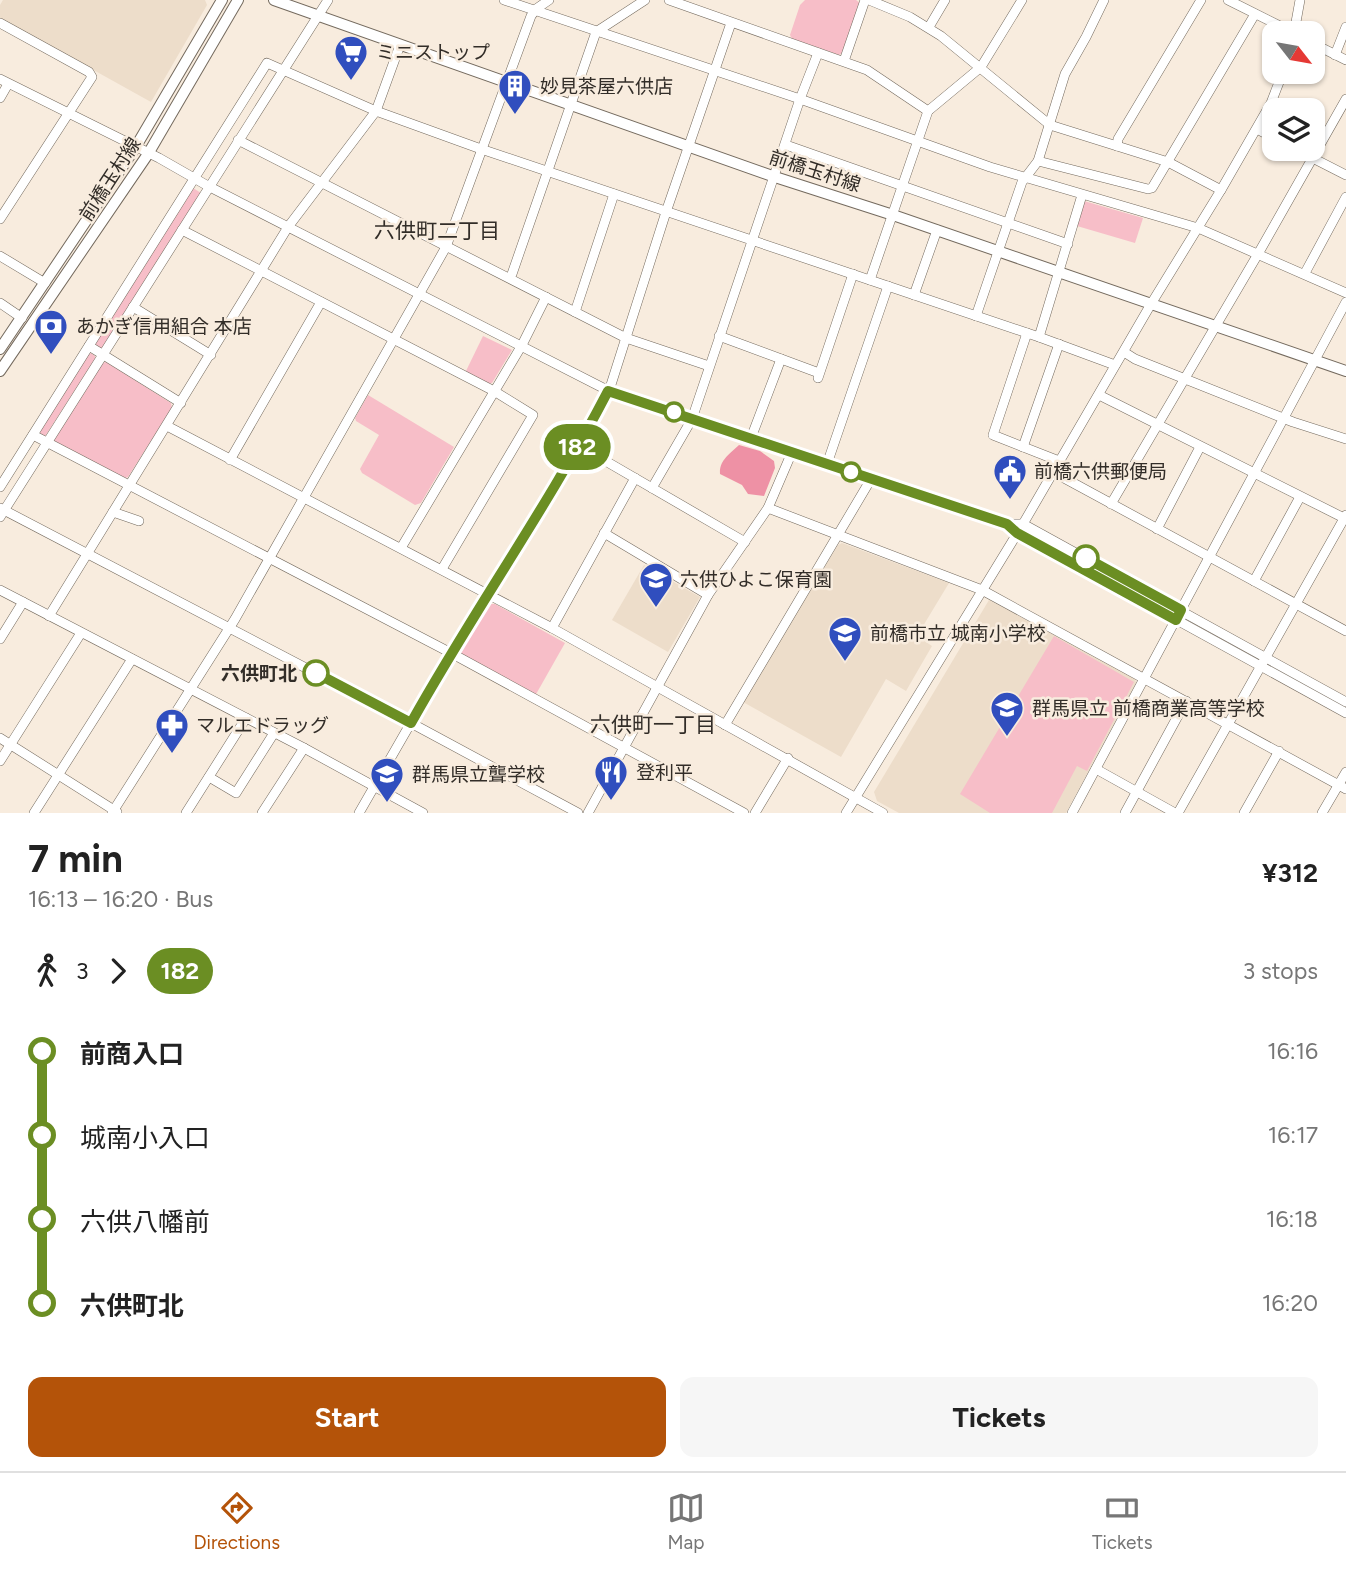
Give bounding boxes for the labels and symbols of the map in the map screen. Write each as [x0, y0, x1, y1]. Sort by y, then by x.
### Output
north arrow [1262, 21, 1325, 84]
supermarket icon: ミニストップ [332, 33, 370, 82]
place label: ミニストップ [376, 41, 490, 64]
building icon: 妙見茶屋六供店 [496, 67, 534, 116]
place label: 妙見茶屋六供店 [540, 75, 673, 98]
street label: 前橋玉村線 [74, 133, 146, 225]
street label: 前橋玉村線 [766, 145, 864, 197]
district label: 六供町二丁目 [374, 218, 500, 243]
bank icon: あかぎ信用組合 本店 [32, 307, 70, 356]
place label: あかぎ信用組合 本店 [76, 315, 252, 338]
unlabelled marker [664, 402, 684, 422]
line badge: 182 [537, 424, 617, 470]
public building icon: 前橋六供郵便局 [991, 452, 1029, 501]
place label: 前橋六供郵便局 [1034, 460, 1167, 483]
unlabelled marker [841, 462, 861, 482]
unlabelled marker [1073, 545, 1099, 571]
school or university icon: 六供ひよこ保育園 [637, 560, 675, 609]
place label: 六供ひよこ保育園 [680, 568, 832, 591]
school or university icon: 前橋市立 城南小学校 [826, 614, 864, 663]
place label: 前橋市立 城南小学校 [870, 622, 1046, 645]
marker: 六供町北 [303, 660, 329, 686]
place label: 六供町北 [221, 662, 297, 685]
school or university icon: 群馬県立 前橋商業高等学校 [988, 689, 1026, 738]
place label: 群馬県立 前橋商業高等学校 [1032, 697, 1265, 720]
pharmacy icon: マルエドラッグ [153, 706, 191, 755]
district label: 六供町一丁目 [590, 712, 716, 737]
place label: マルエドラッグ [196, 714, 329, 737]
restaurant icon: 登利平 [592, 753, 630, 802]
school or university icon: 群馬県立聾学校 [368, 755, 406, 804]
place label: 登利平 [636, 761, 693, 784]
place label: 群馬県立聾学校 [412, 763, 545, 786]

